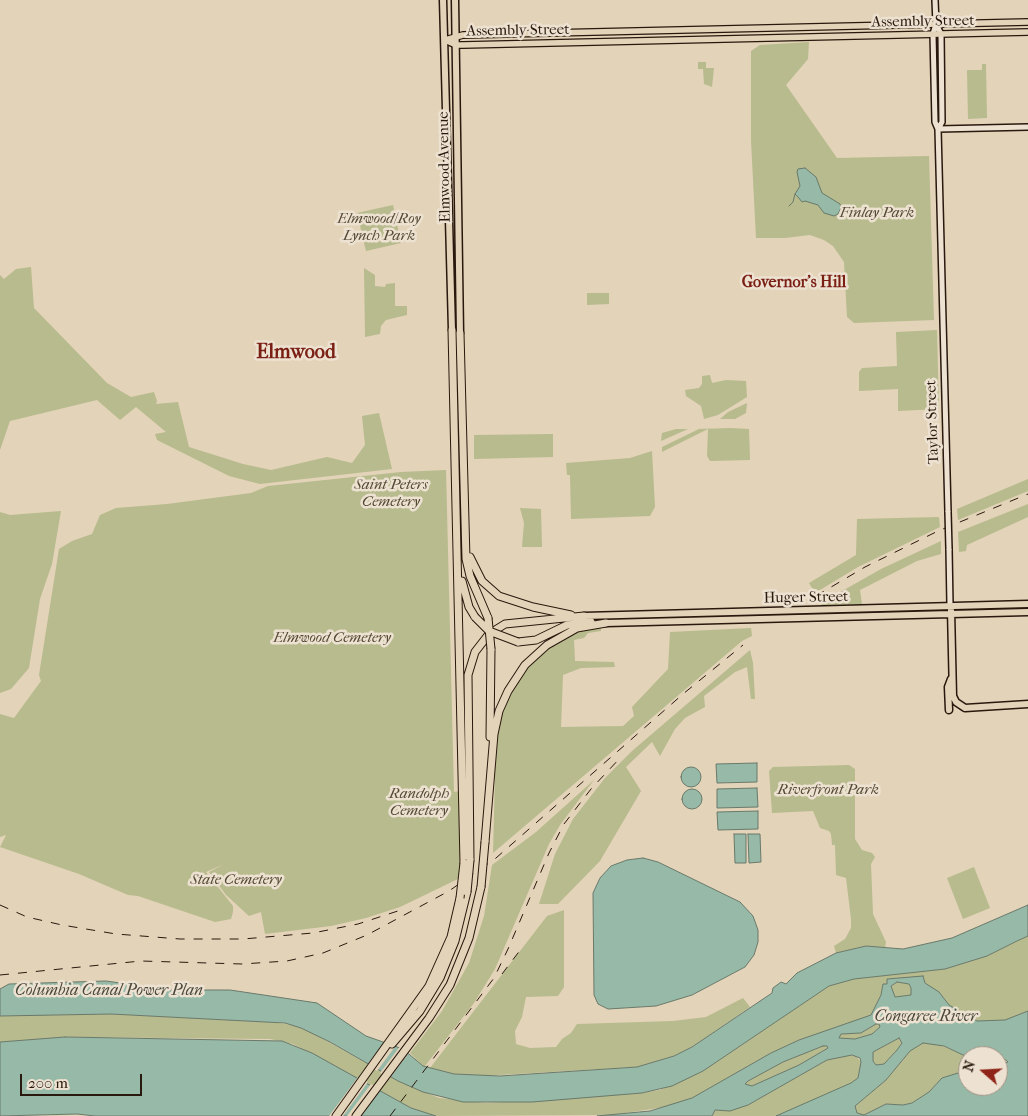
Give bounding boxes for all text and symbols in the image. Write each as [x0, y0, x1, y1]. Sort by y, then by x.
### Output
street label: Assembly Street [871, 12, 975, 32]
street label: Assembly Street [466, 21, 570, 41]
street label: Elmwood Avenue [435, 111, 455, 223]
park label: Finlay Park [840, 204, 914, 222]
park label: Elmwood/Roy Lynch Park [337, 210, 421, 245]
district label: Governor's Hill [742, 273, 846, 293]
district label: Elmwood [256, 341, 336, 365]
street label: Taylor Street [923, 380, 943, 464]
park label: Saint Peters Cemetery [354, 476, 428, 511]
street label: Huger Street [763, 588, 849, 608]
park label: Elmwood Cemetery [273, 629, 391, 647]
park label: Riverfront Park [777, 781, 879, 799]
park label: Randolph Cemetery [389, 785, 449, 820]
park label: State Cemetery [190, 871, 282, 889]
water label: Columbia Canal Power Plan [15, 981, 203, 1001]
water label: Congaree River [875, 1007, 977, 1027]
north arrow [958, 1046, 1008, 1096]
text: N [960, 1058, 979, 1074]
scale bar [22, 1064, 145, 1096]
text: 200 m [28, 1074, 68, 1092]

